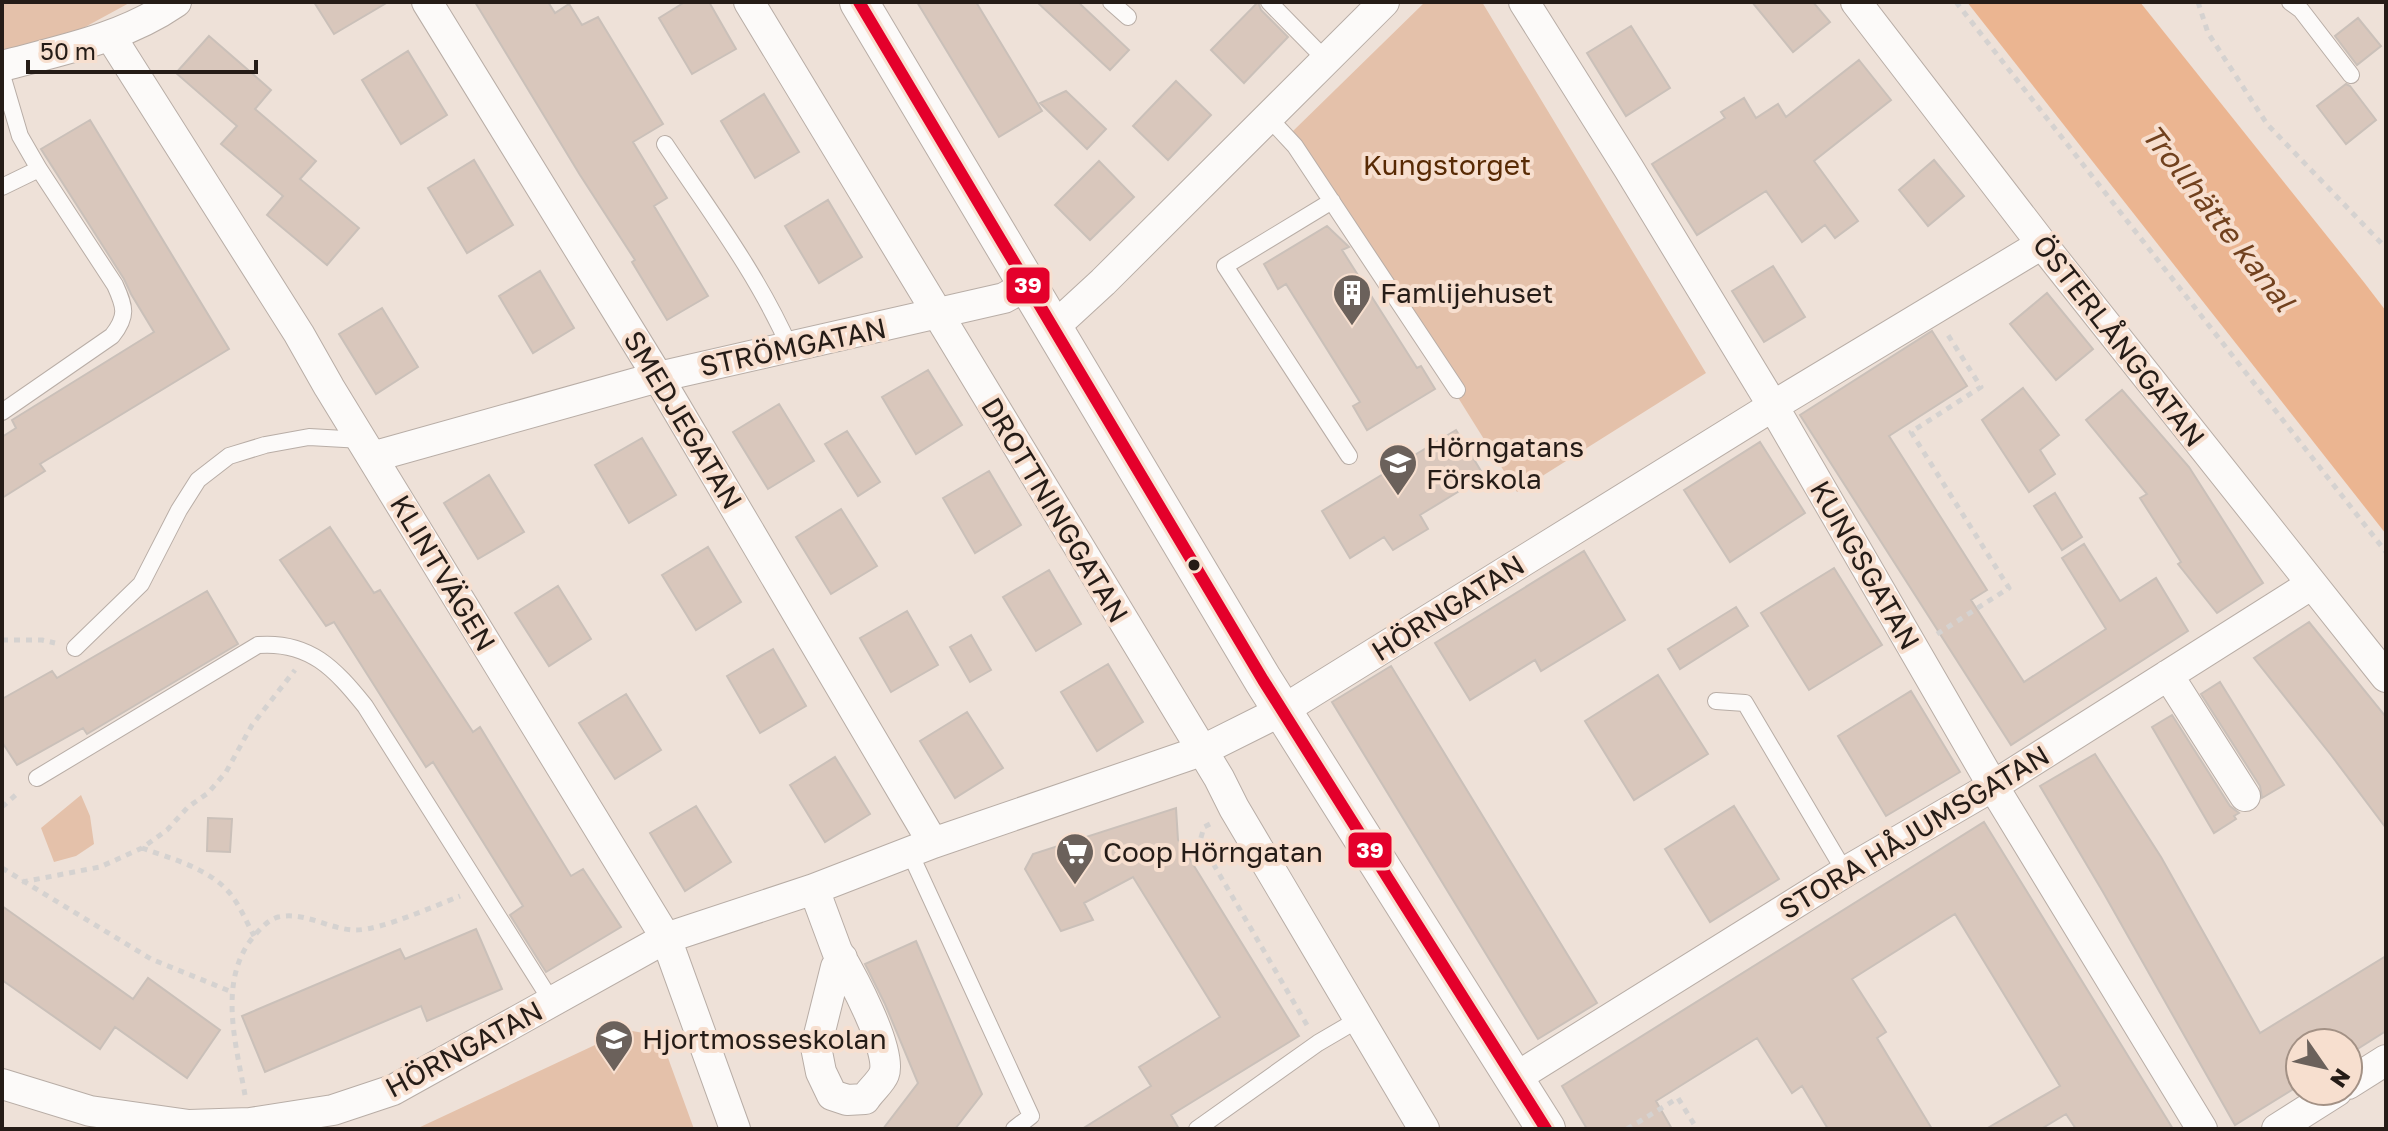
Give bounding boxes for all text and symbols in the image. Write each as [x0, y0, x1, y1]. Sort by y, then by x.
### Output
scale bar [28, 24, 256, 74]
text: 50 m [40, 36, 96, 65]
water label: Trollhätte kanal [2135, 117, 2304, 319]
park label: Kungstorget [1363, 148, 1531, 181]
street label: ÖSTERLÅNGGATAN [2027, 228, 2212, 453]
line badge: 39 [1005, 266, 1051, 305]
text: 39 [1014, 271, 1042, 298]
building icon: Famlijehuset [1331, 272, 1373, 327]
place label: Famlijehuset [1380, 276, 1553, 309]
street label: STRÖMGATAN [697, 311, 889, 382]
street label: SMEDJEGATAN [617, 325, 750, 515]
street label: DROTTNINGGATAN [975, 391, 1136, 628]
place label: Hörngatans Förskola [1426, 430, 1584, 495]
school or university icon: Hörngatans Förskola [1377, 442, 1419, 497]
street label: KUNGSGATAN [1804, 474, 1927, 655]
street label: KLINTVÄGEN [384, 489, 503, 657]
street label: HÖRNGATAN [1366, 548, 1530, 667]
unlabelled marker [1186, 557, 1202, 573]
street label: STORA HÅJUMSGATAN [1773, 738, 2055, 925]
supermarket icon: Coop Hörngatan [1054, 831, 1096, 886]
line badge: 39 [1347, 831, 1393, 869]
place label: Coop Hörngatan [1103, 835, 1323, 868]
text: 39 [1356, 836, 1384, 863]
street label: HÖRNGATAN [380, 993, 548, 1104]
school or university icon: Hjortmosseskolan [593, 1018, 635, 1073]
place label: Hjortmosseskolan [642, 1022, 887, 1055]
north arrow [2284, 1027, 2364, 1107]
text: N [2325, 1064, 2357, 1093]

